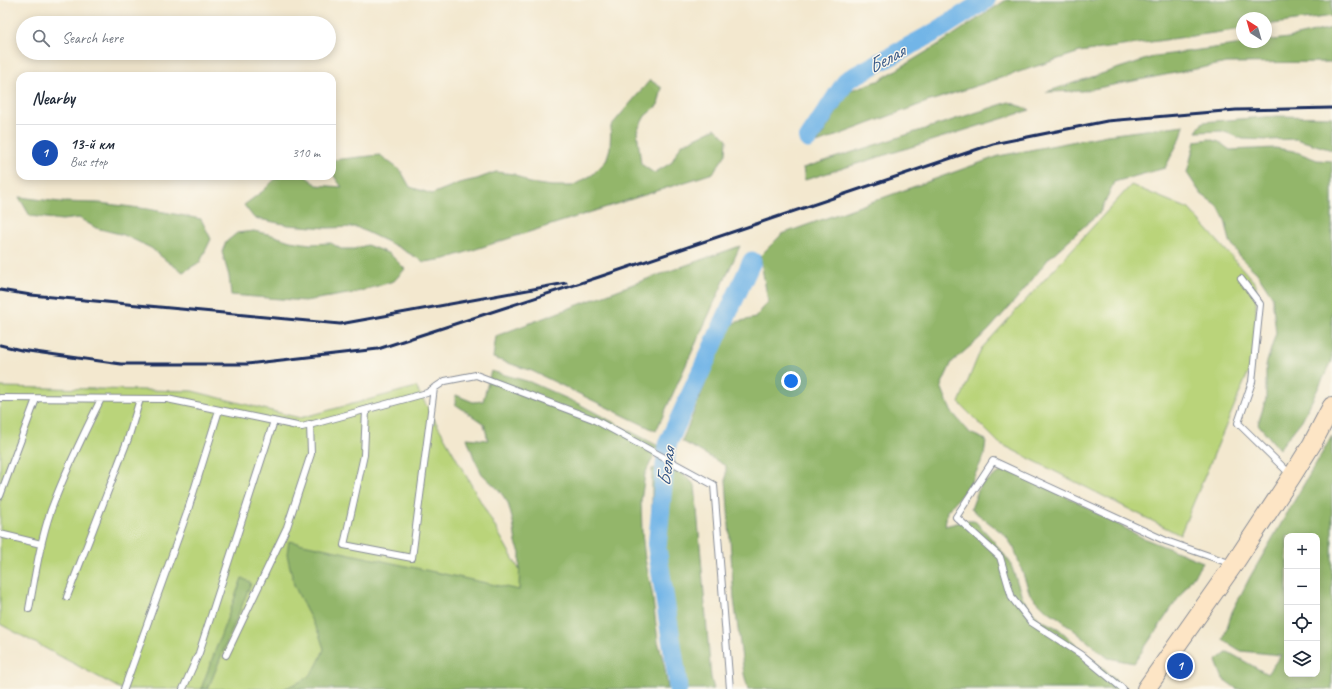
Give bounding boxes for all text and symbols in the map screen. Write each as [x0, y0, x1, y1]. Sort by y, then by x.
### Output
north arrow [1236, 12, 1272, 48]
search box [16, 16, 336, 60]
icon: search [30, 27, 52, 49]
text: Search here [62, 29, 123, 48]
water label: Белая [863, 37, 912, 79]
text: Nearby [32, 88, 75, 109]
text: 13-й км [70, 135, 114, 154]
text: 1 [42, 145, 48, 161]
text: 310 m [292, 145, 320, 161]
text: Bus stop [70, 154, 107, 170]
your location [781, 371, 801, 391]
water label: Белая [651, 443, 681, 488]
map controls [1284, 533, 1320, 677]
button: + [1284, 533, 1320, 569]
button: − [1284, 569, 1320, 605]
button: locate [1284, 605, 1320, 641]
button: layers [1284, 641, 1320, 677]
pin: 1 [1167, 651, 1193, 681]

